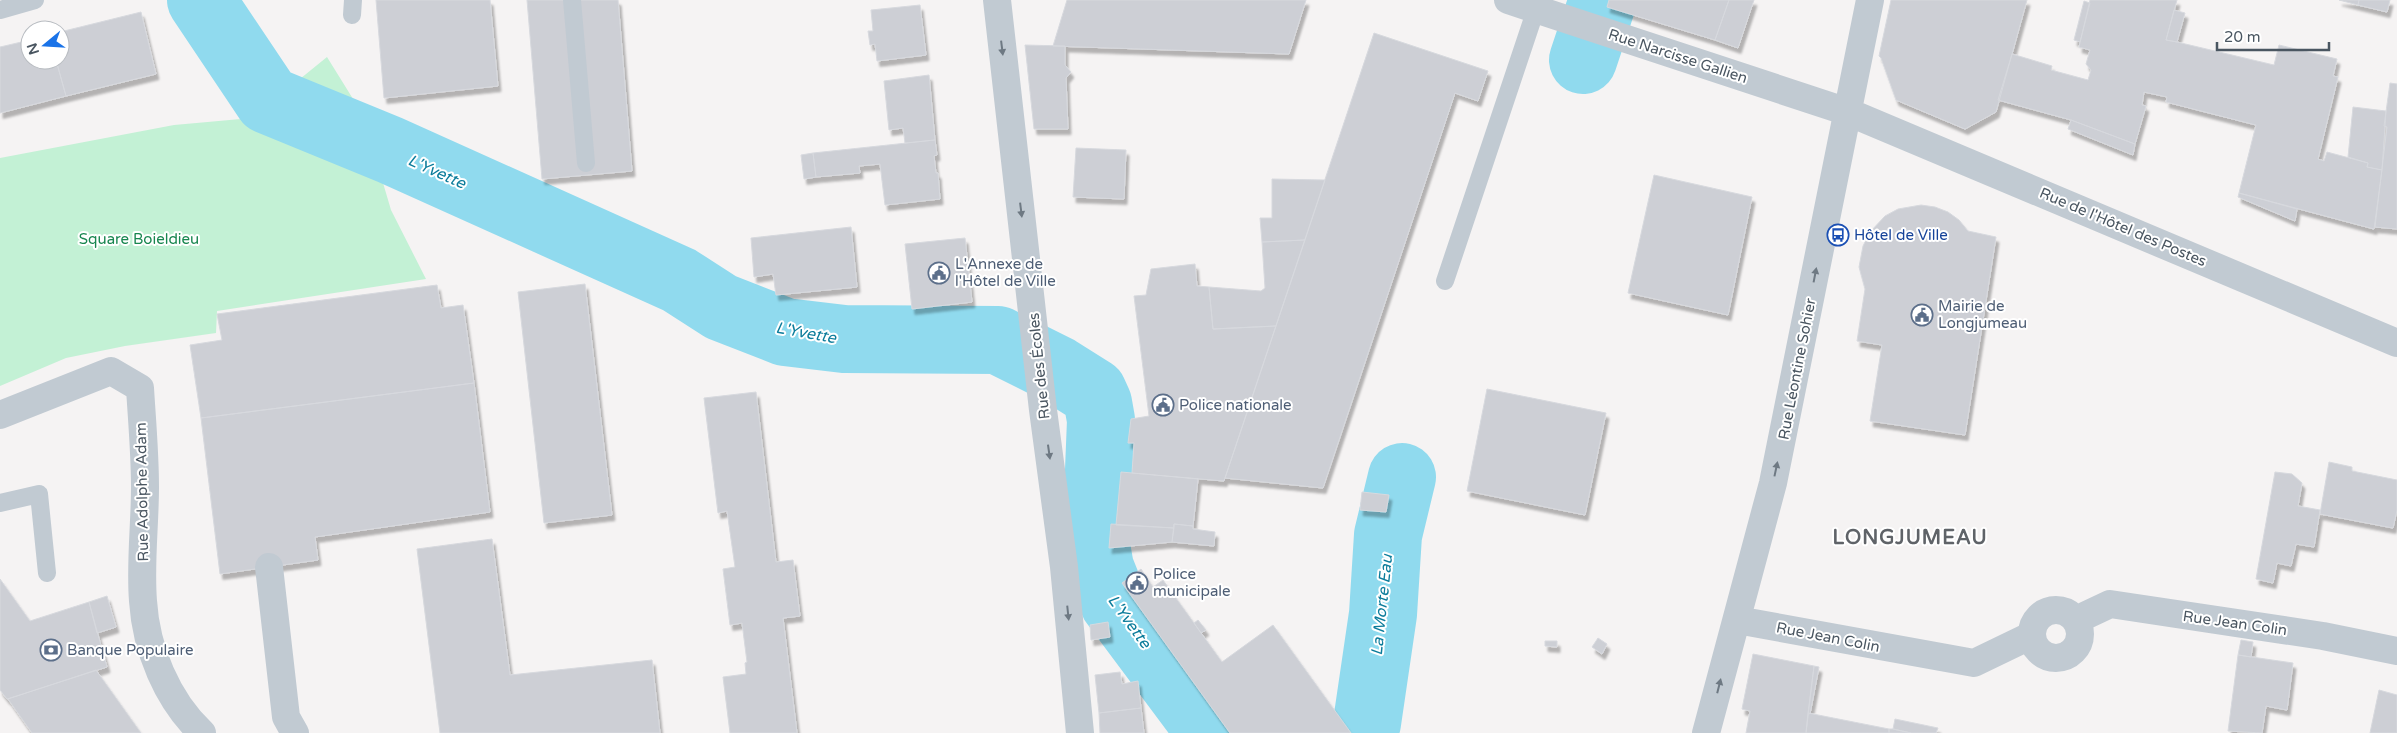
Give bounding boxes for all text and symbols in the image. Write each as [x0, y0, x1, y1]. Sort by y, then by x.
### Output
north arrow [20, 20, 70, 70]
scale bar [2217, 20, 2330, 52]
street label: Rue Narcisse Gallien [1606, 25, 1750, 87]
text: 20 m [2224, 28, 2261, 46]
text: N [23, 41, 43, 57]
one-way arrow [998, 41, 1006, 57]
water label: L'Yvette [405, 150, 469, 194]
street label: Rue de l'Hôtel des Postes [2037, 184, 2209, 270]
one-way arrow [1017, 202, 1025, 218]
bus stop icon: Hôtel de Ville [1826, 223, 1850, 247]
place label: Hôtel de Ville [1854, 226, 1948, 244]
park label: Square Boieldieu [79, 230, 199, 248]
place label: L'Annexe de l'Hôtel de Ville [955, 255, 1056, 290]
public building icon: L'Annexe de l'Hôtel de Ville [927, 261, 951, 285]
one-way arrow [1812, 267, 1820, 283]
street label: Rue Léontine Sohier [1774, 296, 1820, 441]
place label: Mairie de Longjumeau [1938, 297, 2027, 332]
public building icon: Mairie de Longjumeau [1910, 303, 1934, 327]
street label: Rue des Écoles [1024, 312, 1054, 420]
water label: L'Yvette [774, 318, 839, 348]
public building icon: Police nationale [1151, 393, 1175, 417]
place label: Police nationale [1179, 396, 1292, 414]
street label: Rue Adolphe Adam [132, 422, 152, 562]
one-way arrow [1045, 444, 1053, 460]
one-way arrow [1773, 460, 1781, 476]
district label: LONGJUMEAU [1832, 526, 1988, 550]
water label: La Morte Eau [1367, 552, 1397, 657]
place label: Police municipale [1153, 565, 1231, 600]
public building icon: Police municipale [1125, 571, 1149, 595]
water label: L'Yvette [1103, 591, 1156, 653]
one-way arrow [1064, 605, 1072, 621]
street label: Rue Jean Colin [2182, 607, 2288, 639]
street label: Rue Jean Colin [1775, 618, 1881, 656]
bank icon: Banque Populaire [39, 638, 63, 662]
place label: Banque Populaire [67, 641, 193, 659]
one-way arrow [1715, 678, 1723, 693]

